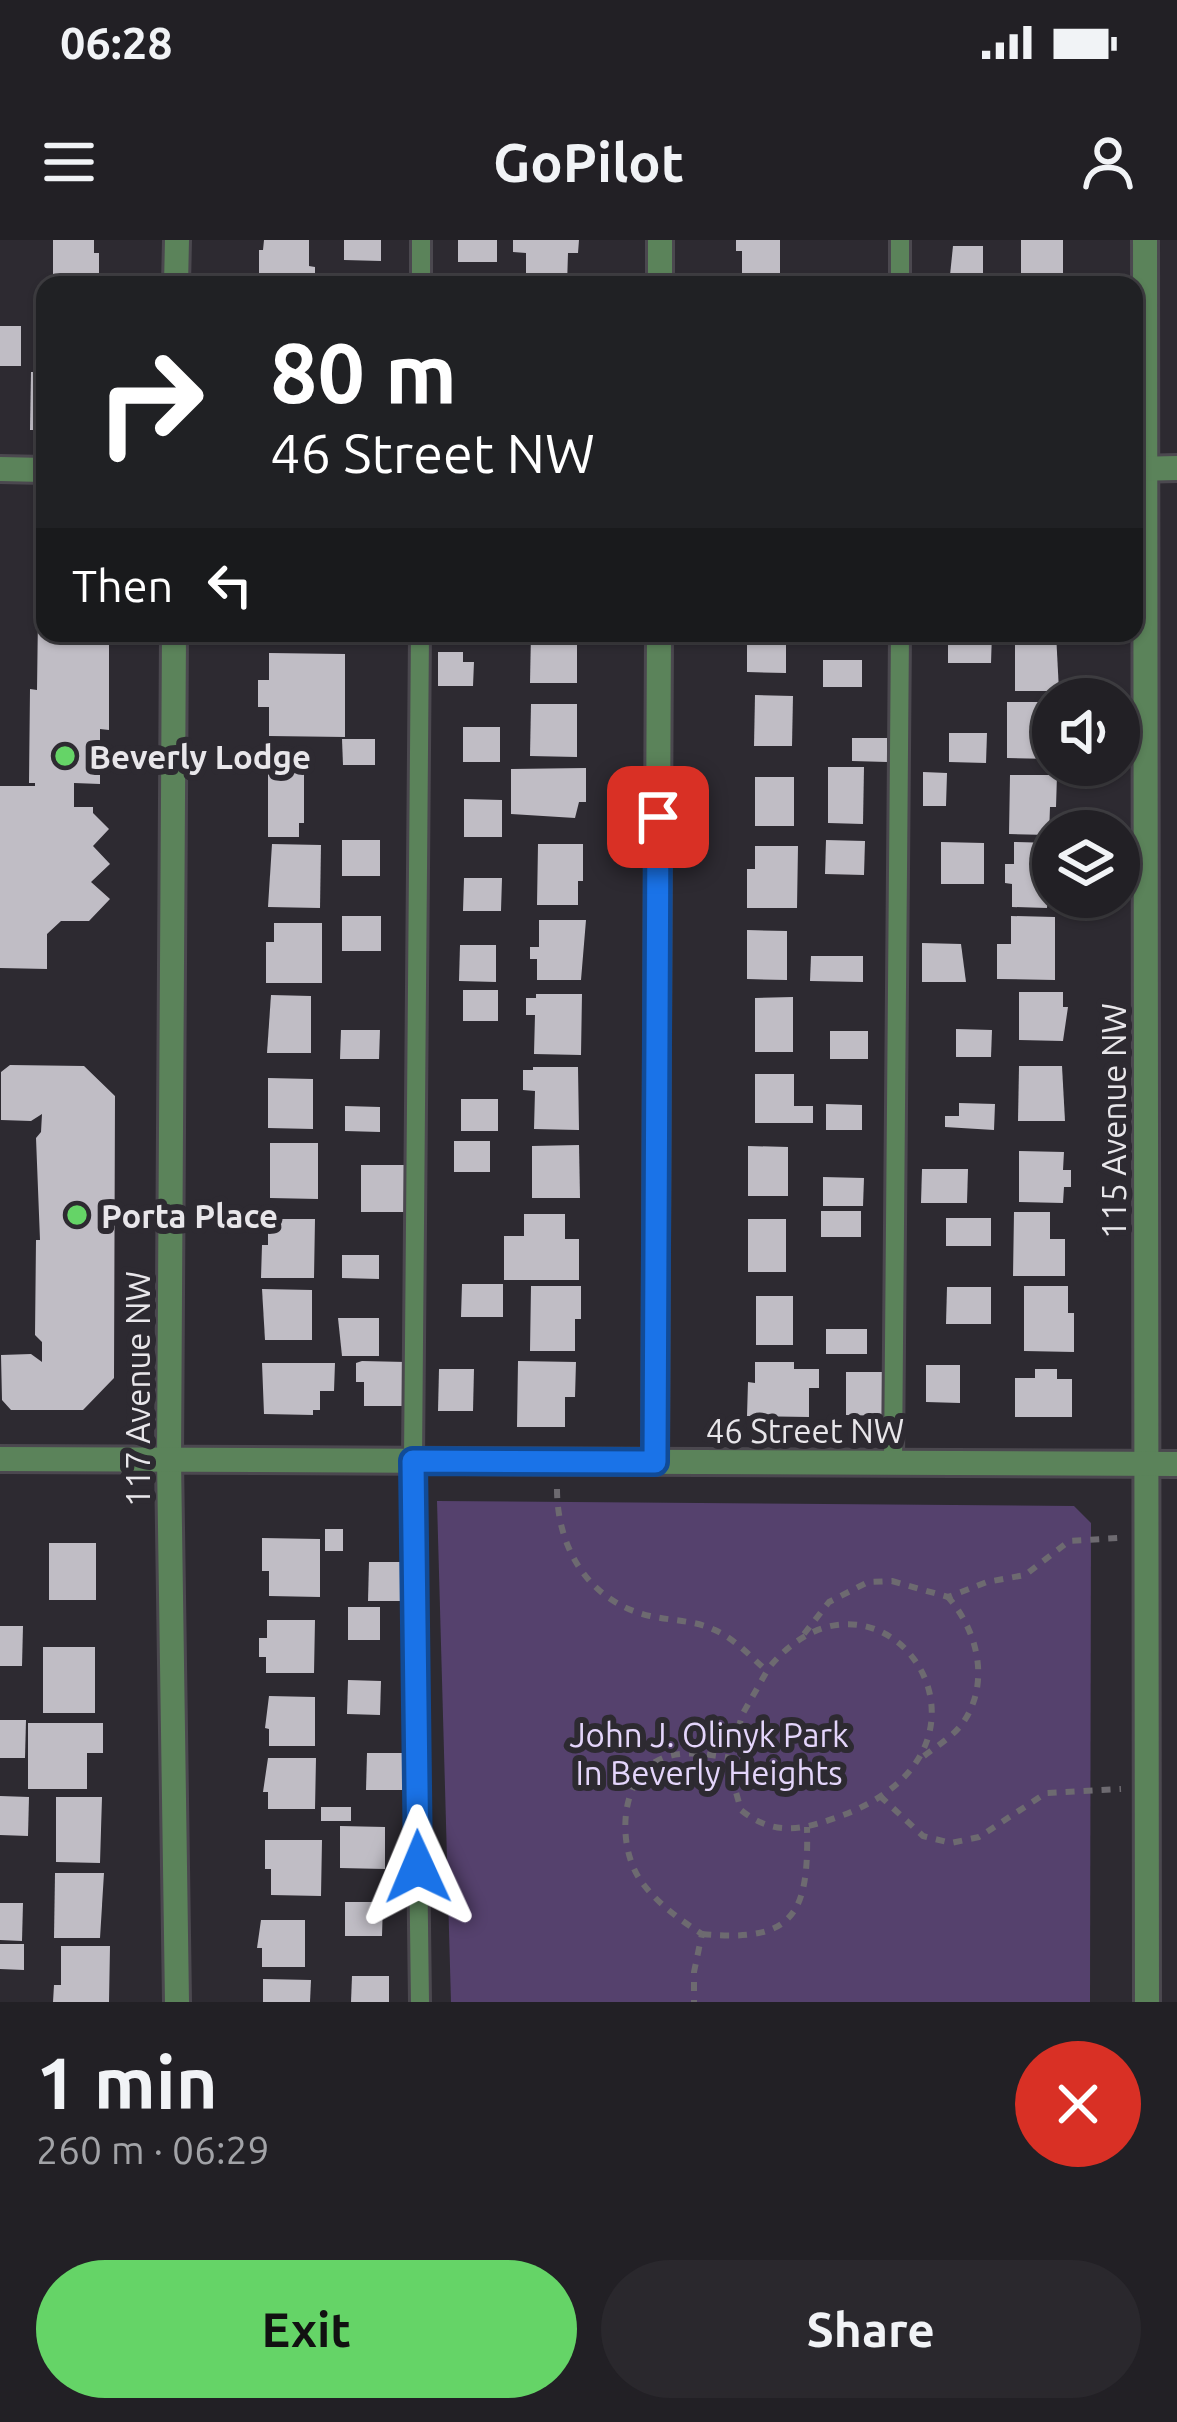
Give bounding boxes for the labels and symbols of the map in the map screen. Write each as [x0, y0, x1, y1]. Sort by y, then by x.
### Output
place label: Beverly Lodge [89, 738, 311, 775]
marker: Beverly Lodge [52, 743, 78, 769]
pin [607, 766, 709, 868]
street label: 115 Avenue NW [1095, 1003, 1132, 1239]
place label: Porta Place [101, 1197, 278, 1234]
marker: Porta Place [64, 1202, 90, 1228]
street label: 117 Avenue NW [119, 1271, 156, 1507]
street label: 46 Street NW [706, 1412, 904, 1449]
park label: John J. Olinyk Park In Beverly Heights [569, 1716, 849, 1791]
position arrow [355, 1804, 481, 1930]

